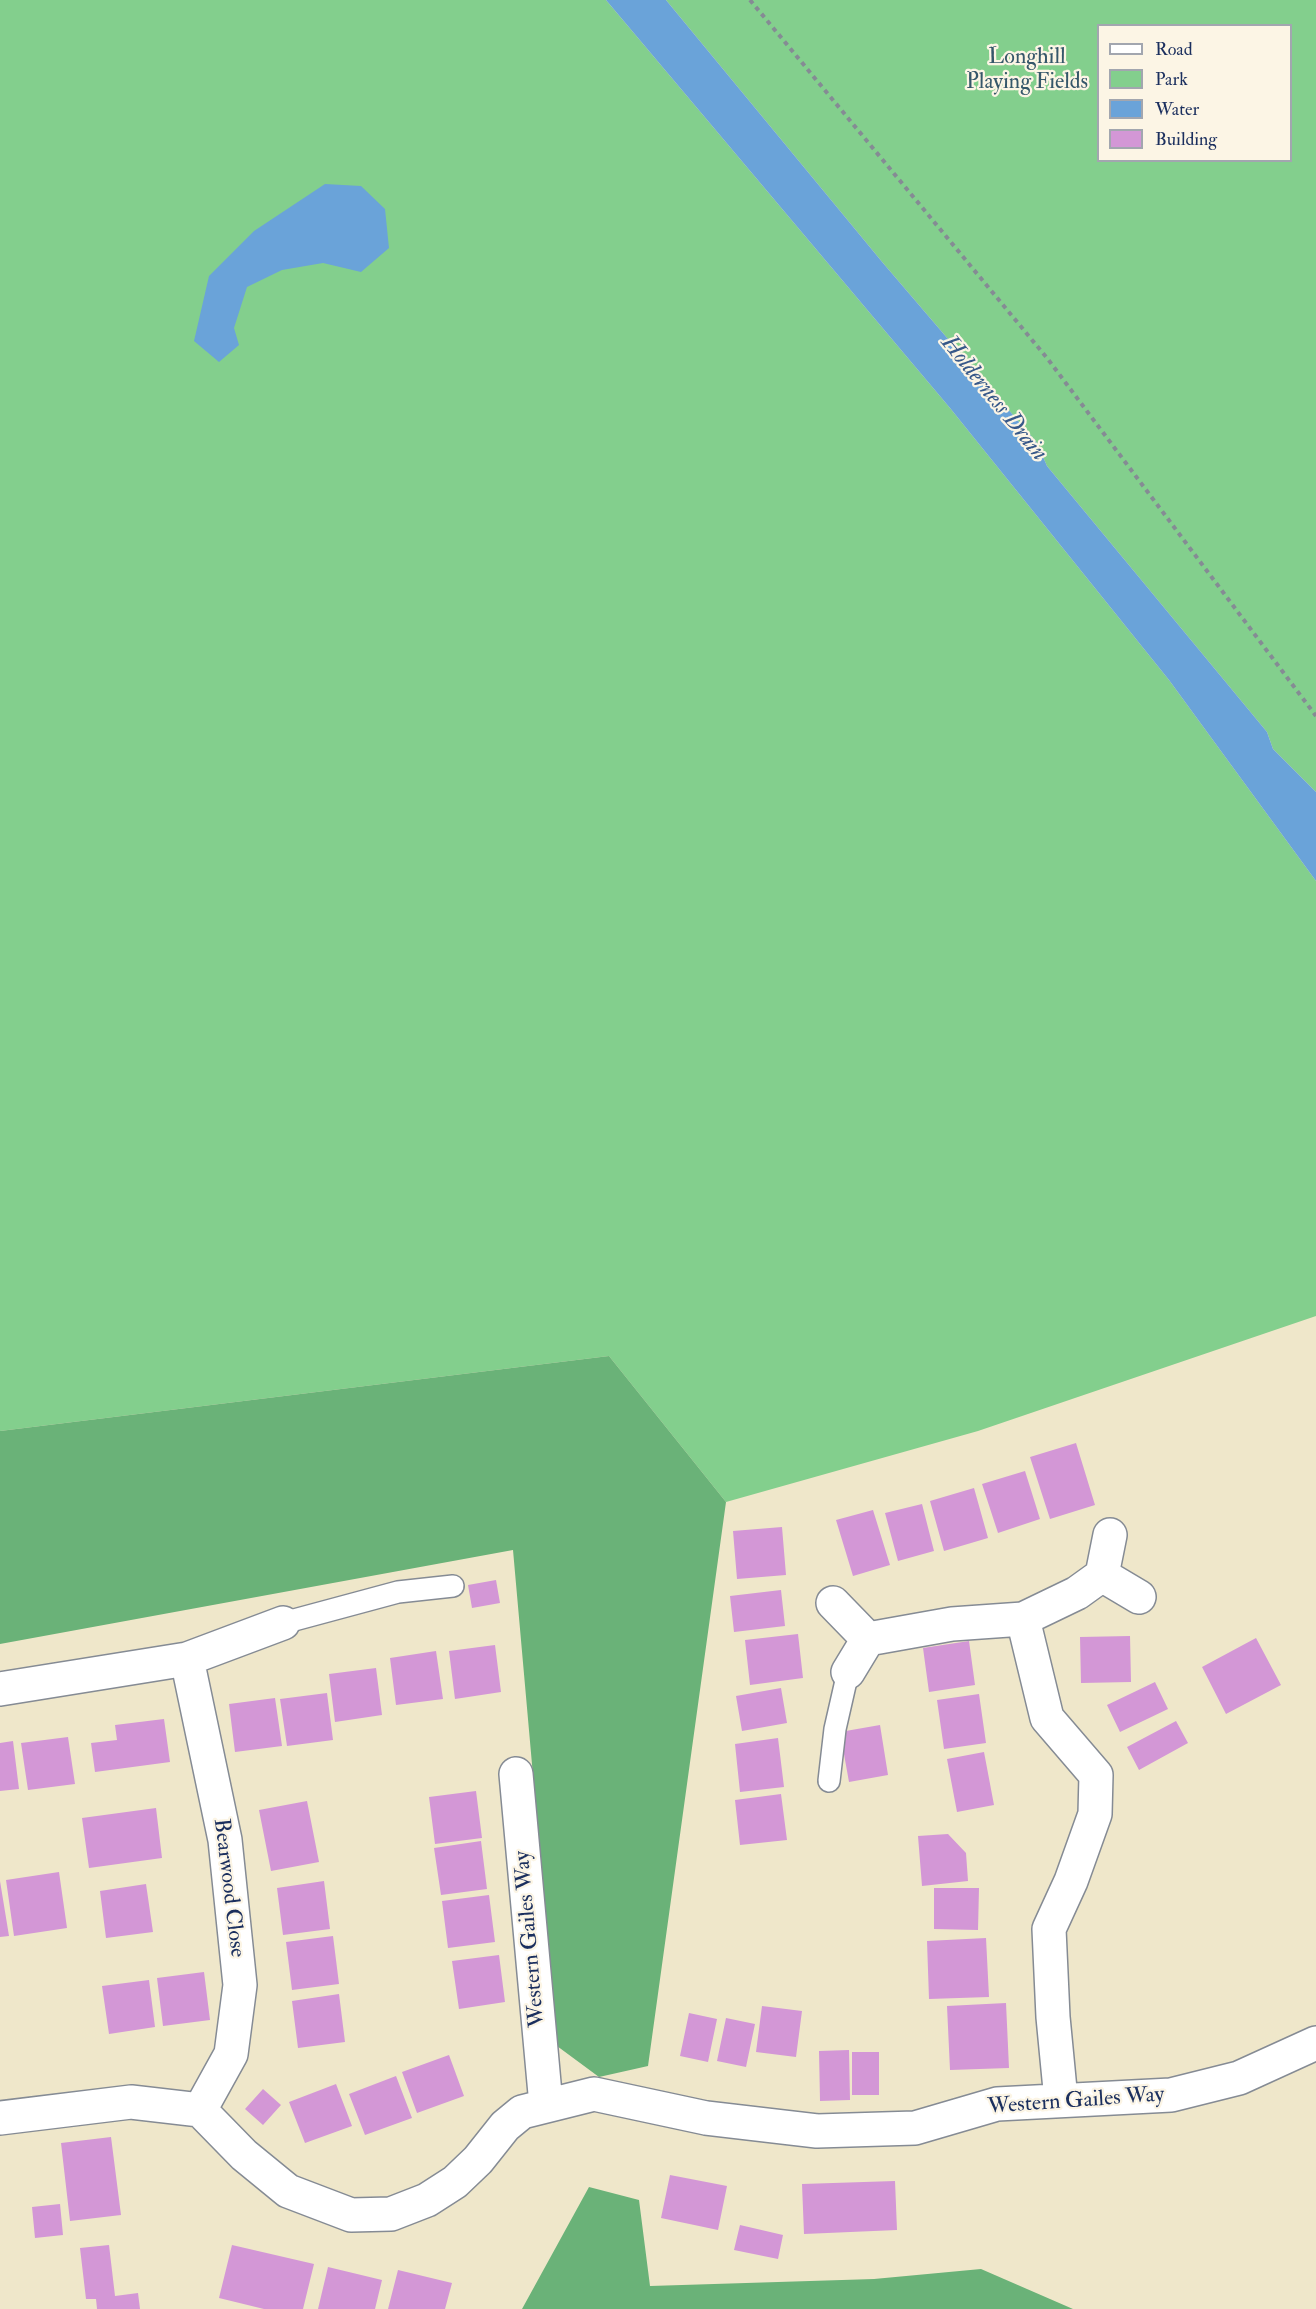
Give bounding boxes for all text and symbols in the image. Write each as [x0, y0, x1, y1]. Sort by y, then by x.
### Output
legend [1097, 24, 1292, 162]
text: Road [1155, 38, 1193, 61]
park label: Longhill Playing Fields [966, 45, 1088, 96]
text: Park [1155, 68, 1188, 91]
text: Water [1155, 98, 1199, 121]
text: Building [1155, 128, 1217, 151]
water label: Holderness Drain [933, 330, 1053, 468]
street label: Bearwood Close [206, 1817, 250, 1959]
street label: Western Gailes Way [510, 1850, 552, 2028]
street label: Western Gailes Way [987, 2083, 1165, 2121]

